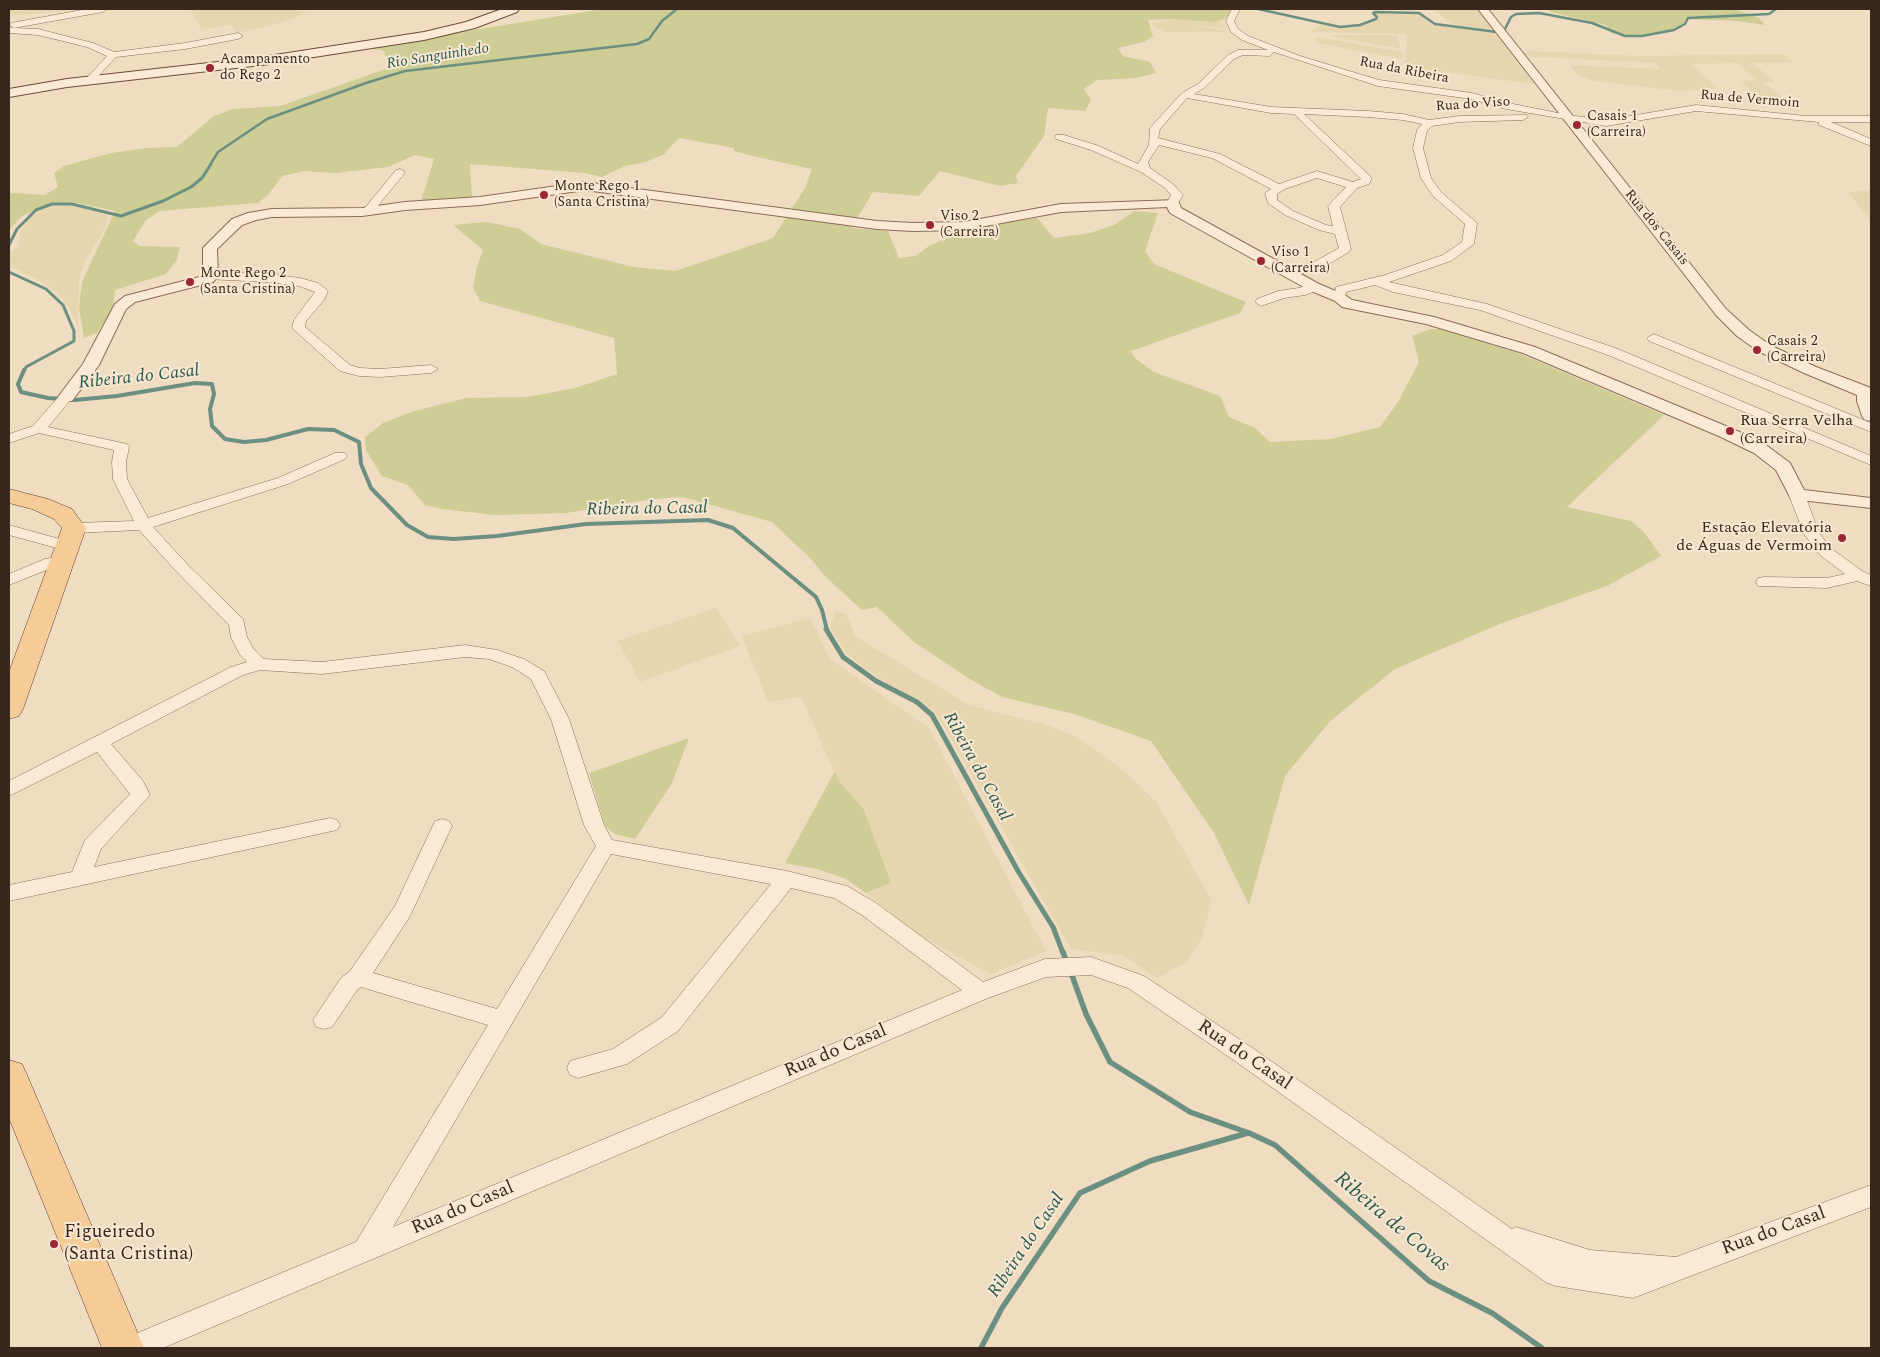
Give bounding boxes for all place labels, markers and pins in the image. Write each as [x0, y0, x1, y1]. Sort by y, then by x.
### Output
place label: Acampamento do Rego 2 [220, 52, 310, 84]
marker: Acampamento do Rego 2 [204, 62, 216, 74]
place label: Casais 1 (Carreira) [1587, 109, 1646, 142]
marker: Casais 1 (Carreira) [1571, 119, 1583, 131]
place label: Monte Rego 1 (Santa Cristina) [554, 179, 649, 212]
marker: Monte Rego 1 (Santa Cristina) [538, 189, 550, 201]
place label: Viso 2 (Carreira) [940, 209, 999, 242]
marker: Viso 2 (Carreira) [924, 219, 936, 231]
place label: Viso 1 (Carreira) [1271, 245, 1330, 278]
marker: Viso 1 (Carreira) [1255, 255, 1267, 267]
place label: Monte Rego 2 (Santa Cristina) [200, 266, 295, 298]
marker: Monte Rego 2 (Santa Cristina) [184, 276, 196, 288]
place label: Casais 2 (Carreira) [1767, 334, 1826, 367]
marker: Casais 2 (Carreira) [1751, 344, 1763, 356]
place label: Rua Serra Velha (Carreira) [1740, 412, 1853, 450]
marker: Rua Serra Velha (Carreira) [1724, 425, 1736, 437]
place label: Estação Elevatória de Águas de Vermoim [1676, 519, 1832, 557]
marker: Estação Elevatória de Águas de Vermoim [1836, 532, 1848, 544]
place label: Figueiredo (Santa Cristina) [64, 1222, 193, 1266]
marker: Figueiredo (Santa Cristina) [48, 1238, 60, 1250]

